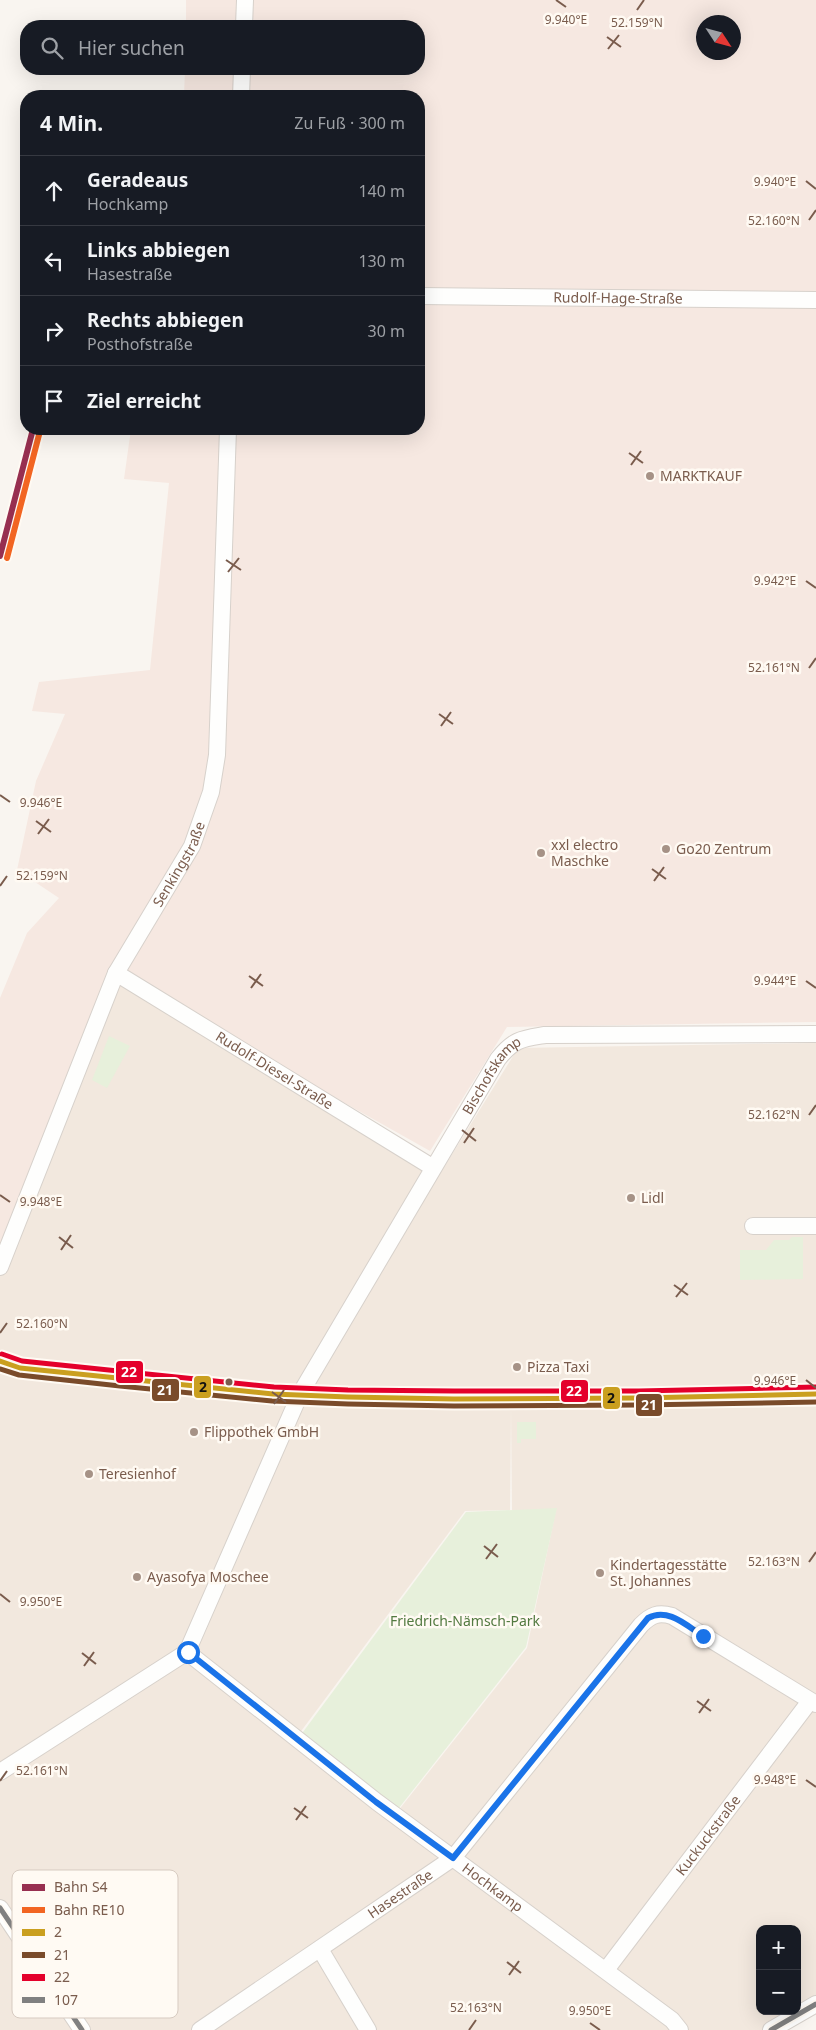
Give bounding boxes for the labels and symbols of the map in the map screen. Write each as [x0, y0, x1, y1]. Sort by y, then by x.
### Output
text: 9.940°E [545, 11, 587, 28]
text: 52.159°N [611, 14, 663, 31]
north arrow [696, 15, 741, 60]
text: 9.940°E [754, 173, 796, 190]
text: 52.160°N [748, 212, 800, 229]
street label: Rudolf-Hage-Straße [553, 287, 683, 308]
place label: MARKTKAUF [660, 466, 742, 485]
marker: MARKTKAUF [644, 470, 656, 482]
text: 9.942°E [754, 572, 796, 589]
text: 52.161°N [748, 659, 800, 676]
text: 9.946°E [20, 794, 62, 811]
street label: Senkingstraße [148, 819, 209, 910]
place label: xxl electro Maschke [551, 835, 618, 870]
place label: Go20 Zentrum [676, 839, 771, 858]
marker: Go20 Zentrum [660, 843, 672, 855]
marker: xxl electro Maschke [535, 847, 547, 859]
text: 52.159°N [16, 867, 68, 884]
text: 9.944°E [754, 972, 796, 989]
street label: Rudolf-Diesel-Straße [212, 1027, 337, 1113]
street label: Bischofskamp [457, 1031, 524, 1118]
text: 52.162°N [748, 1106, 800, 1123]
place label: Lidl [641, 1188, 664, 1207]
marker: Lidl [625, 1192, 637, 1204]
text: 9.948°E [20, 1193, 62, 1210]
text: 52.160°N [16, 1315, 68, 1332]
place label: Pizza Taxi [527, 1357, 589, 1376]
line badge: 22 [115, 1360, 144, 1384]
marker: Pizza Taxi [511, 1361, 523, 1373]
text: 22 [121, 1362, 137, 1381]
text: 9.946°E [754, 1372, 796, 1389]
line badge: 2 [193, 1375, 212, 1399]
text: 2 [199, 1377, 207, 1396]
unlabelled marker [224, 1377, 234, 1387]
line badge: 21 [151, 1378, 180, 1402]
line badge: 22 [560, 1379, 589, 1403]
text: 21 [157, 1380, 173, 1399]
text: 22 [566, 1381, 582, 1400]
line badge: 2 [602, 1386, 621, 1410]
text: 2 [607, 1388, 615, 1407]
line badge: 21 [635, 1393, 663, 1417]
text: 21 [641, 1395, 657, 1414]
place label: Flippothek GmbH [204, 1422, 319, 1441]
marker: Flippothek GmbH [188, 1426, 200, 1438]
place label: Teresienhof [99, 1464, 177, 1483]
marker: Teresienhof [83, 1468, 95, 1480]
text: 52.163°N [748, 1553, 800, 1570]
place label: Kindertagesstätte St. Johannes [610, 1555, 727, 1590]
place label: Ayasofya Moschee [147, 1567, 269, 1586]
marker: Kindertagesstätte St. Johannes [594, 1567, 606, 1579]
marker: Ayasofya Moschee [131, 1571, 143, 1583]
text: 9.950°E [20, 1593, 62, 1610]
park label: Friedrich-Nämsch-Park [390, 1611, 541, 1630]
route end [692, 1625, 715, 1648]
route start [177, 1641, 200, 1664]
text: 52.161°N [16, 1762, 68, 1779]
text: 9.948°E [754, 1771, 796, 1788]
street label: Kuckuckstraße [671, 1791, 744, 1879]
street label: Hochkamp [459, 1858, 527, 1916]
street label: Hasestraße [364, 1865, 436, 1922]
legend [12, 1870, 178, 2018]
text: Bahn S4 [54, 1877, 108, 1896]
text: Bahn RE10 [54, 1900, 124, 1919]
text: 2 [54, 1922, 62, 1941]
text: 21 [54, 1945, 70, 1964]
text: 22 [54, 1967, 70, 1986]
text: 107 [54, 1990, 78, 2009]
text: 52.163°N [450, 1999, 502, 2016]
text: 9.950°E [569, 2002, 611, 2019]

